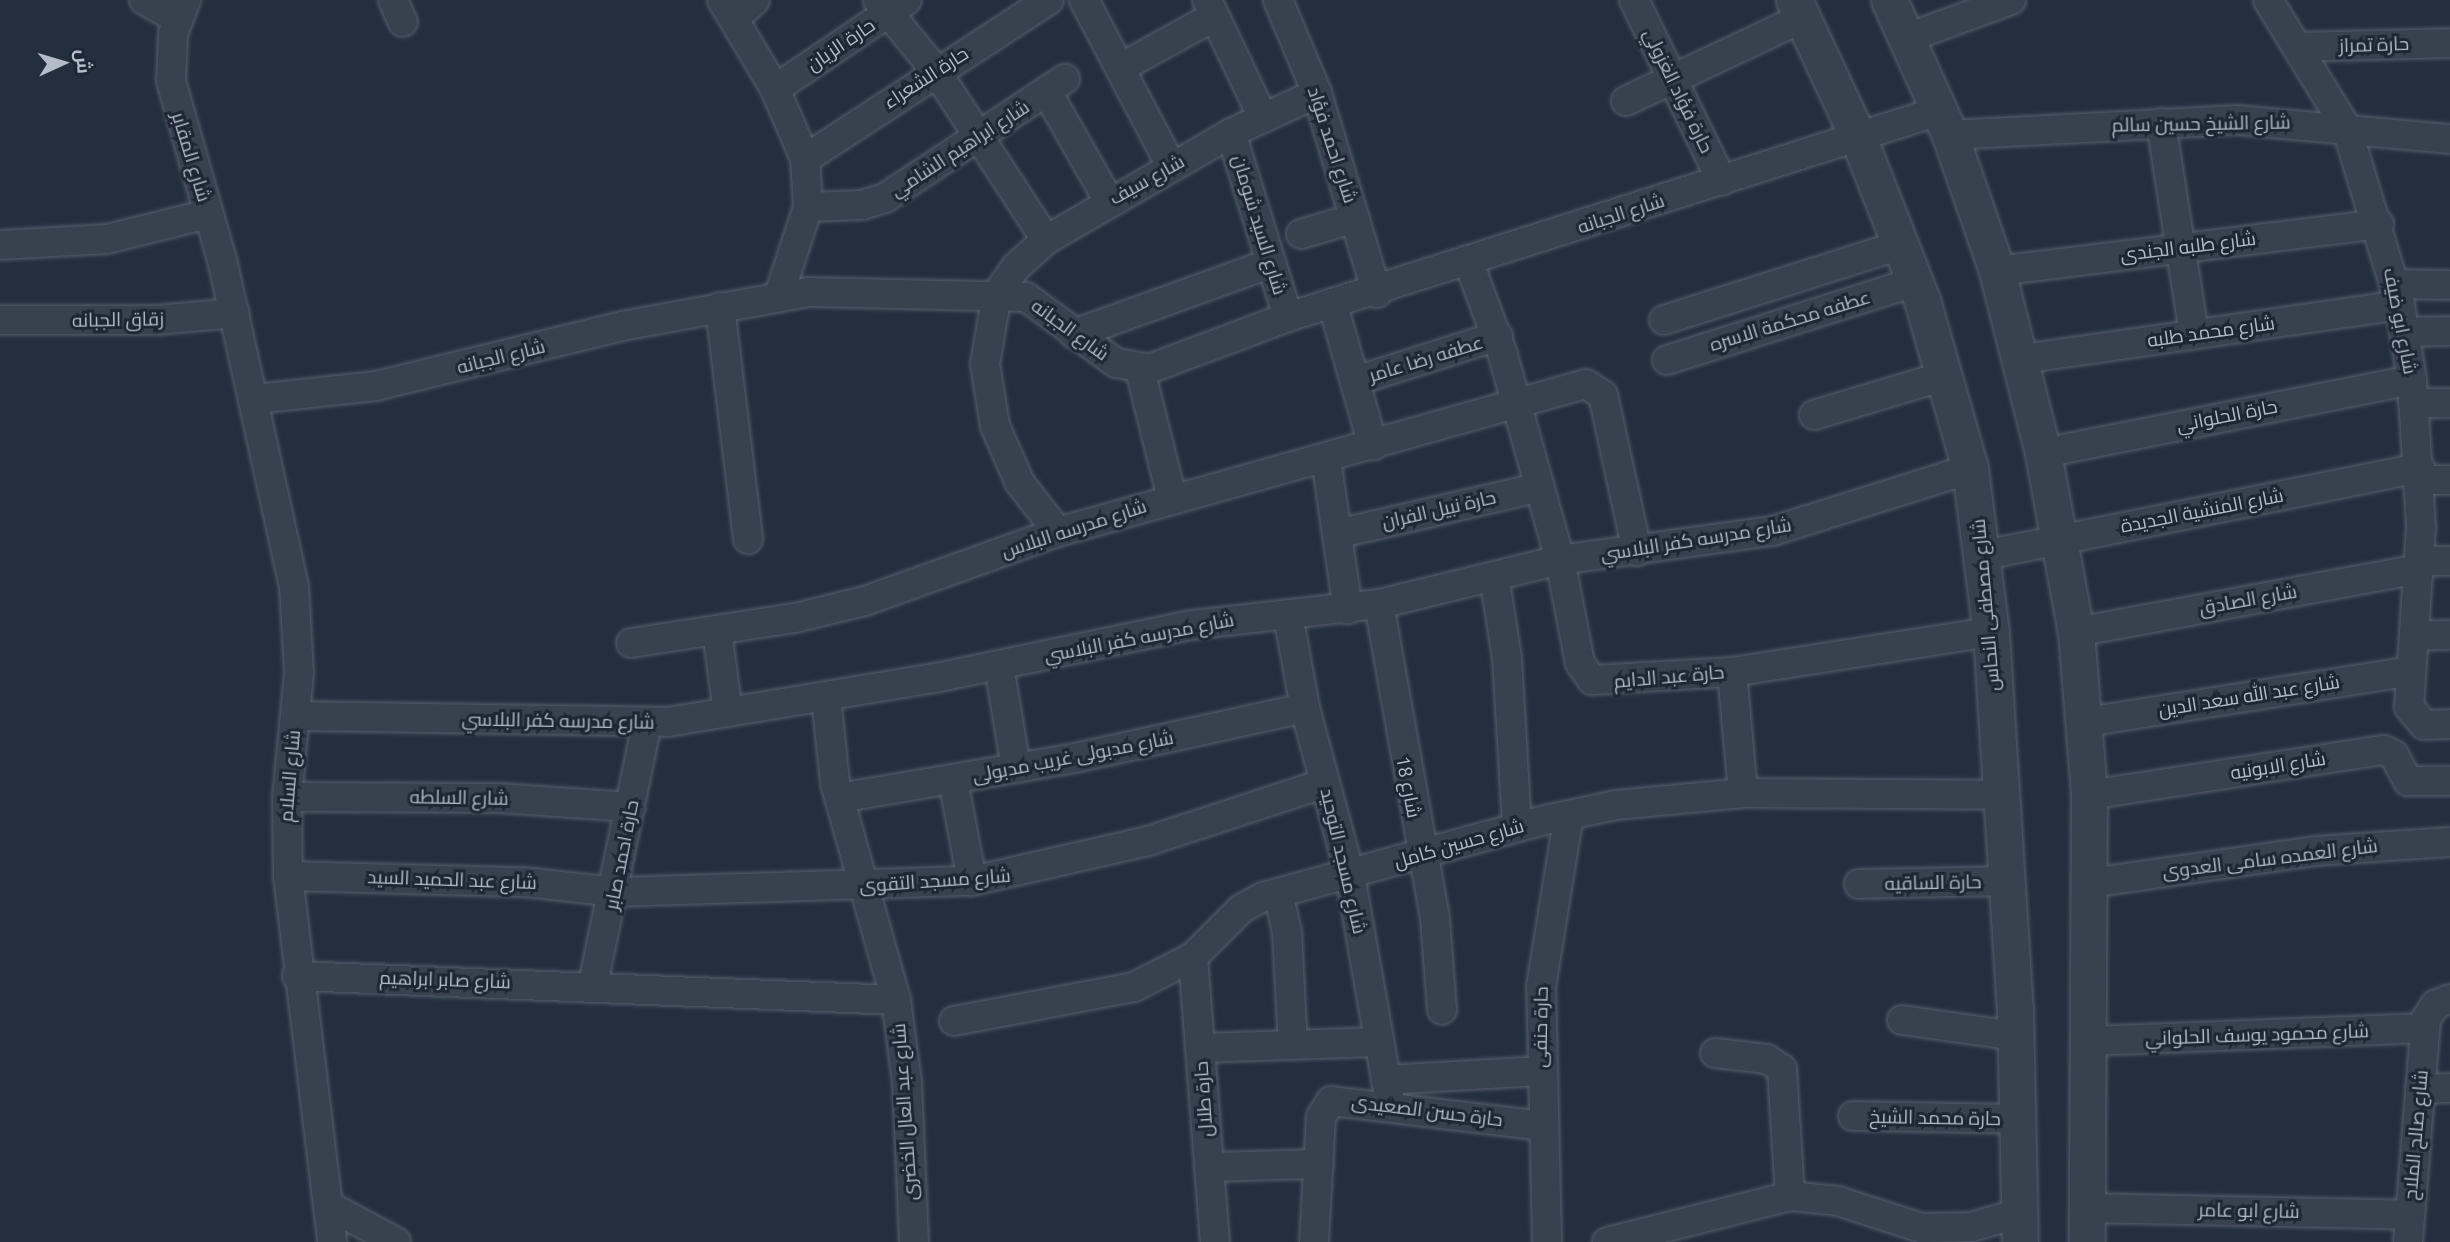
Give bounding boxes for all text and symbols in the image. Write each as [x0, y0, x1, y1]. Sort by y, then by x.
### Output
street label: حارة الزيان [803, 14, 879, 76]
street label: حارة فؤاد الغزولي [1638, 25, 1718, 157]
north arrow [28, 28, 98, 98]
street label: حارة تمراز [2338, 32, 2410, 58]
street label: حارة الشعراء [879, 42, 973, 114]
text: ش [72, 49, 96, 74]
street label: شارع احمد فؤاد [1302, 84, 1362, 206]
street label: شارع ابراهيم الشامي [886, 96, 1034, 202]
street label: شارع المقابر [167, 109, 215, 205]
street label: شارع الشيخ حسين سالم [2111, 111, 2291, 137]
street label: شارع سيف [1105, 150, 1189, 210]
street label: شارع السيد شومان [1227, 152, 1291, 298]
street label: شارع الجبانه [1575, 189, 1667, 239]
street label: شارع طلبه الجندى [2119, 227, 2257, 267]
street label: شارع ابو ضيف [2379, 266, 2421, 376]
street label: عطفه محكمة الاسره [1707, 286, 1873, 356]
street label: شارع الجبانه [1027, 294, 1113, 366]
street label: زقاق الجبانه [72, 308, 164, 332]
street label: شارع محمد طلبه [2146, 312, 2276, 352]
street label: عطفه رضا عامر [1366, 331, 1486, 387]
street label: شارع الجبانه [454, 335, 548, 379]
street label: حارة الحلواني [2175, 395, 2279, 437]
street label: شارع المنشية الجديدة [2119, 484, 2285, 538]
street label: حارة نبيل الفران [1380, 486, 1498, 534]
street label: شارع مدرسه البلاس [999, 495, 1149, 563]
street label: شارع مدرسه كفر البلاسي [1599, 514, 1793, 566]
street label: شارع مصطفى النحاس [1967, 518, 2005, 692]
street label: شارع الصادق [2197, 580, 2299, 620]
street label: شارع مدرسه كفر البلاسي [1042, 608, 1236, 668]
street label: حارة عبد الدايم [1613, 661, 1725, 693]
street label: شارع عبد الله سعد الدين [2157, 670, 2341, 722]
street label: شارع مدرسه كفر البلاسي [461, 708, 655, 734]
street label: شارع مدبولى غريب مدبولى [970, 726, 1176, 788]
street label: شارع السلام [275, 729, 305, 823]
street label: شارع الابونيه [2229, 747, 2327, 785]
street label: شارع 18 [1391, 754, 1425, 820]
street label: شارع السلطه [409, 786, 509, 810]
street label: شارع مسجد التوحيد [1315, 786, 1371, 936]
street label: حارة احمد صابر [600, 798, 644, 912]
street label: شارع حسين كامل [1391, 815, 1527, 873]
street label: شارع العمده سامى العدوى [2161, 834, 2379, 884]
street label: شارع مسجد التقوى [859, 864, 1011, 898]
street label: شارع عبد الحميد السيد [367, 866, 537, 894]
street label: حارة الساقيه [1884, 871, 1982, 895]
street label: شارع صابر ابراهيم [379, 966, 511, 994]
street label: حارة حنفى [1529, 986, 1553, 1068]
street label: شارع محمود يوسف الحلواني [2145, 1020, 2369, 1050]
street label: شارع عبد العال الخضرى [887, 1023, 923, 1201]
street label: حارة طلال [1190, 1060, 1218, 1138]
street label: شارع صالح الملاح [2399, 1069, 2433, 1201]
street label: حارة حسن الصعيدى [1350, 1090, 1504, 1132]
street label: حارة محمد الشيخ [1869, 1105, 2001, 1131]
street label: شارع ابو عامر [2198, 1199, 2300, 1223]

